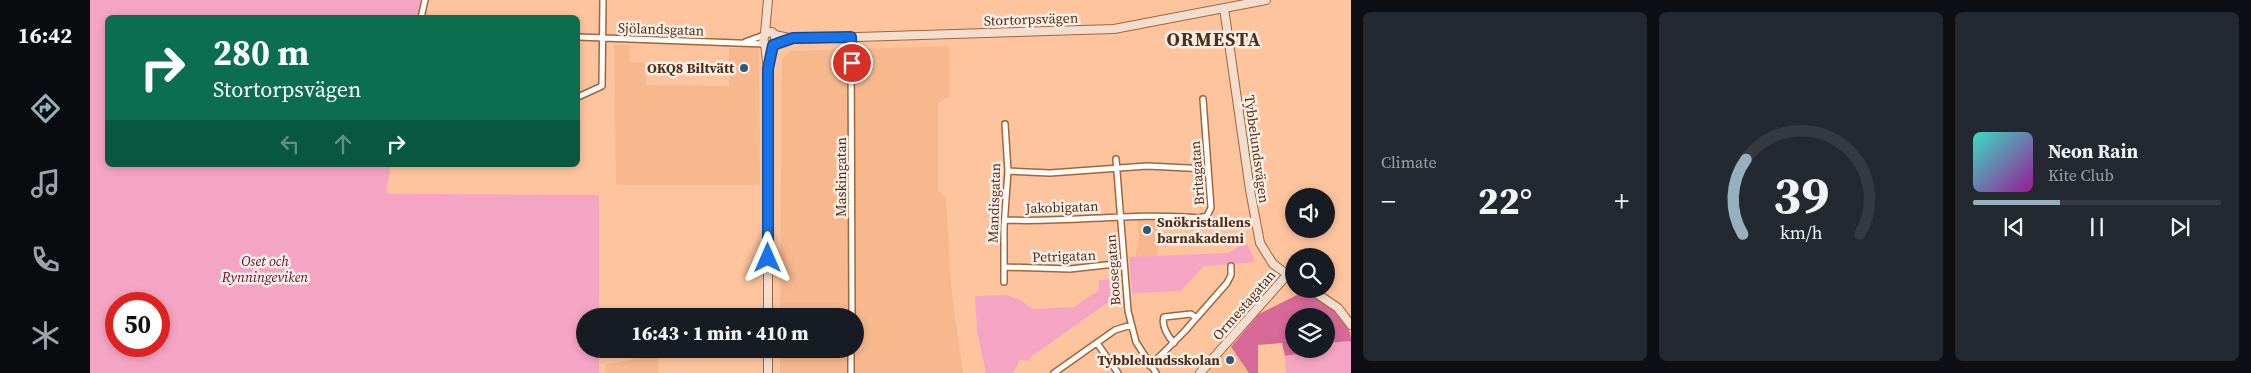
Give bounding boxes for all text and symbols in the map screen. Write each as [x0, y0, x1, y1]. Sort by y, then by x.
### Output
street label: Stortorpsvägen [983, 7, 1079, 31]
street label: Sjölandsgatan [617, 17, 705, 41]
text: 16:42 [18, 20, 72, 50]
district label: ORMESTA [1167, 26, 1261, 52]
text: 280 m [213, 29, 309, 77]
icon: right [130, 35, 195, 100]
pin [831, 42, 873, 84]
icon: arrive [838, 49, 866, 77]
place label: OKQ8 Biltvätt [647, 58, 735, 78]
marker: OKQ8 Biltvätt [738, 62, 750, 74]
text: Stortorpsvägen [213, 74, 361, 104]
icon: directions [28, 91, 63, 126]
street label: Tybbelundsvägen [1240, 94, 1275, 205]
icon: left [276, 130, 304, 158]
icon: ahead [329, 130, 357, 158]
icon: right [382, 130, 410, 158]
street label: Maskingatan [831, 137, 851, 217]
text: Neon Rain [2048, 138, 2138, 164]
street label: Britagatan [1185, 140, 1209, 206]
text: Climate [1381, 151, 1437, 173]
text: 39 [1773, 159, 1829, 230]
street label: Mandisgatan [983, 162, 1005, 243]
text: Kite Club [2048, 164, 2114, 186]
icon: music [28, 166, 63, 201]
text: 22° [1478, 175, 1532, 227]
text: − [1381, 182, 1396, 220]
text: + [1614, 182, 1629, 220]
map controls [1285, 188, 1335, 358]
button: sound [1285, 188, 1335, 238]
street label: Jakobigatan [1024, 196, 1100, 218]
place label: Snökristallens barnakademi [1157, 212, 1251, 248]
icon: previous [2000, 213, 2028, 241]
icon: pause [2083, 213, 2111, 241]
icon: next [2166, 213, 2194, 241]
text: km/h [1780, 220, 1823, 245]
marker: Snökristallens barnakademi [1141, 224, 1153, 236]
position arrow [741, 231, 793, 283]
street label: Boosegatan [1100, 233, 1125, 306]
icon: phone [28, 242, 63, 277]
street label: Petrigatan [1032, 245, 1097, 267]
button: search [1285, 248, 1335, 298]
park label: Oset och Rynningeviken [221, 251, 308, 287]
street label: Ormestagatan [1208, 265, 1281, 345]
speed limit sign: 50 [105, 292, 170, 357]
button: layers [1285, 308, 1335, 358]
icon: climate [28, 318, 63, 353]
text: 16:43 · 1 min · 410 m [631, 320, 809, 346]
place label: Tybblelundsskolan [1097, 350, 1220, 370]
marker: Tybblelundsskolan [1224, 354, 1236, 366]

